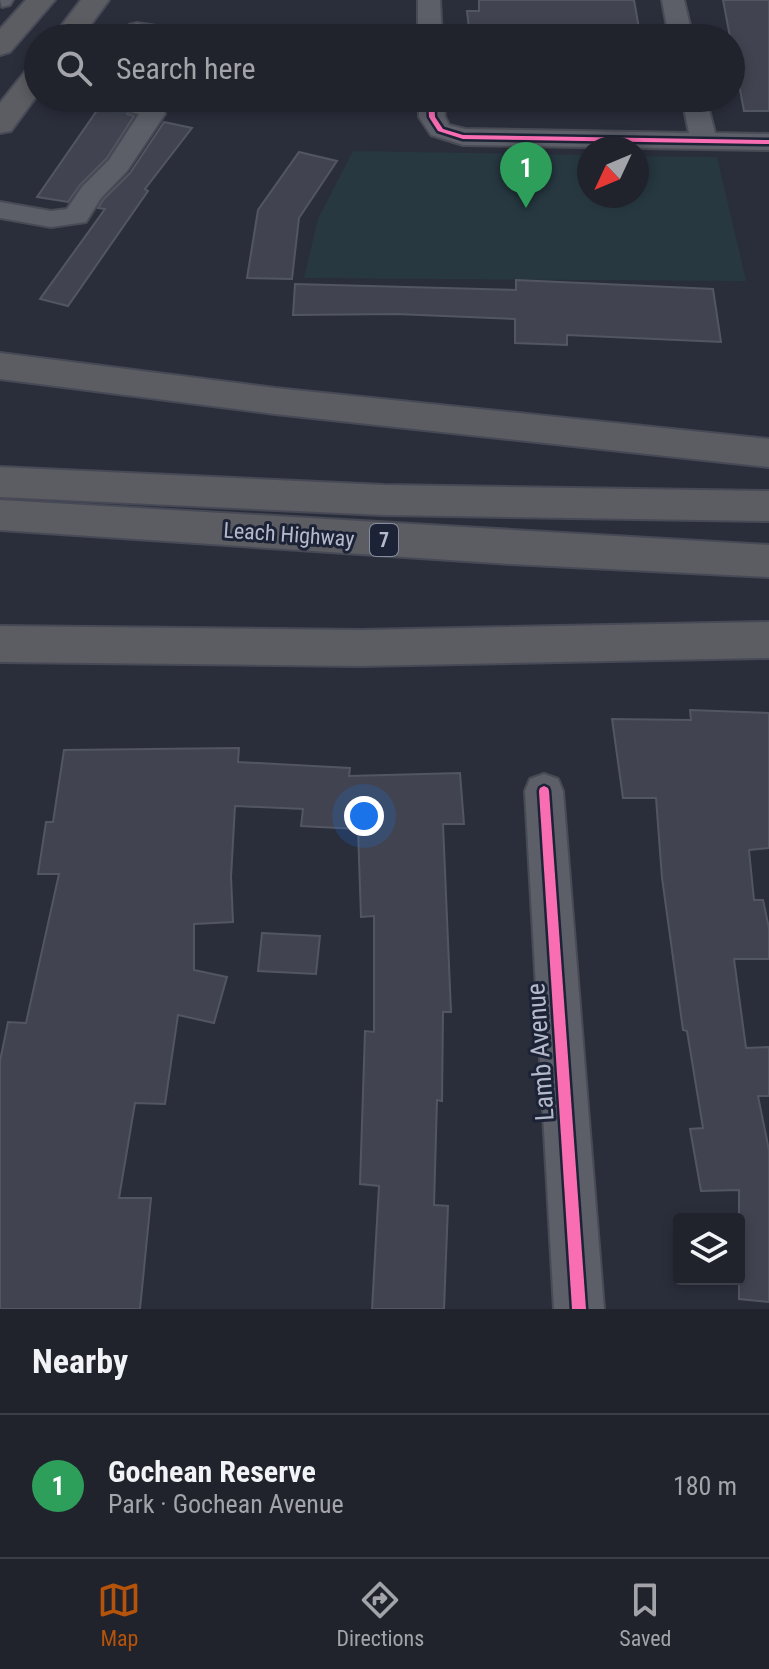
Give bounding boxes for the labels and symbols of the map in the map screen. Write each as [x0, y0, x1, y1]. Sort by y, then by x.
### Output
north arrow [577, 136, 649, 208]
pin: 1 [500, 142, 552, 208]
street label: Leach Highway [223, 517, 355, 552]
road number: 7 [370, 524, 398, 556]
your location [344, 796, 384, 836]
street label: Lamb Avenue [520, 982, 560, 1122]

